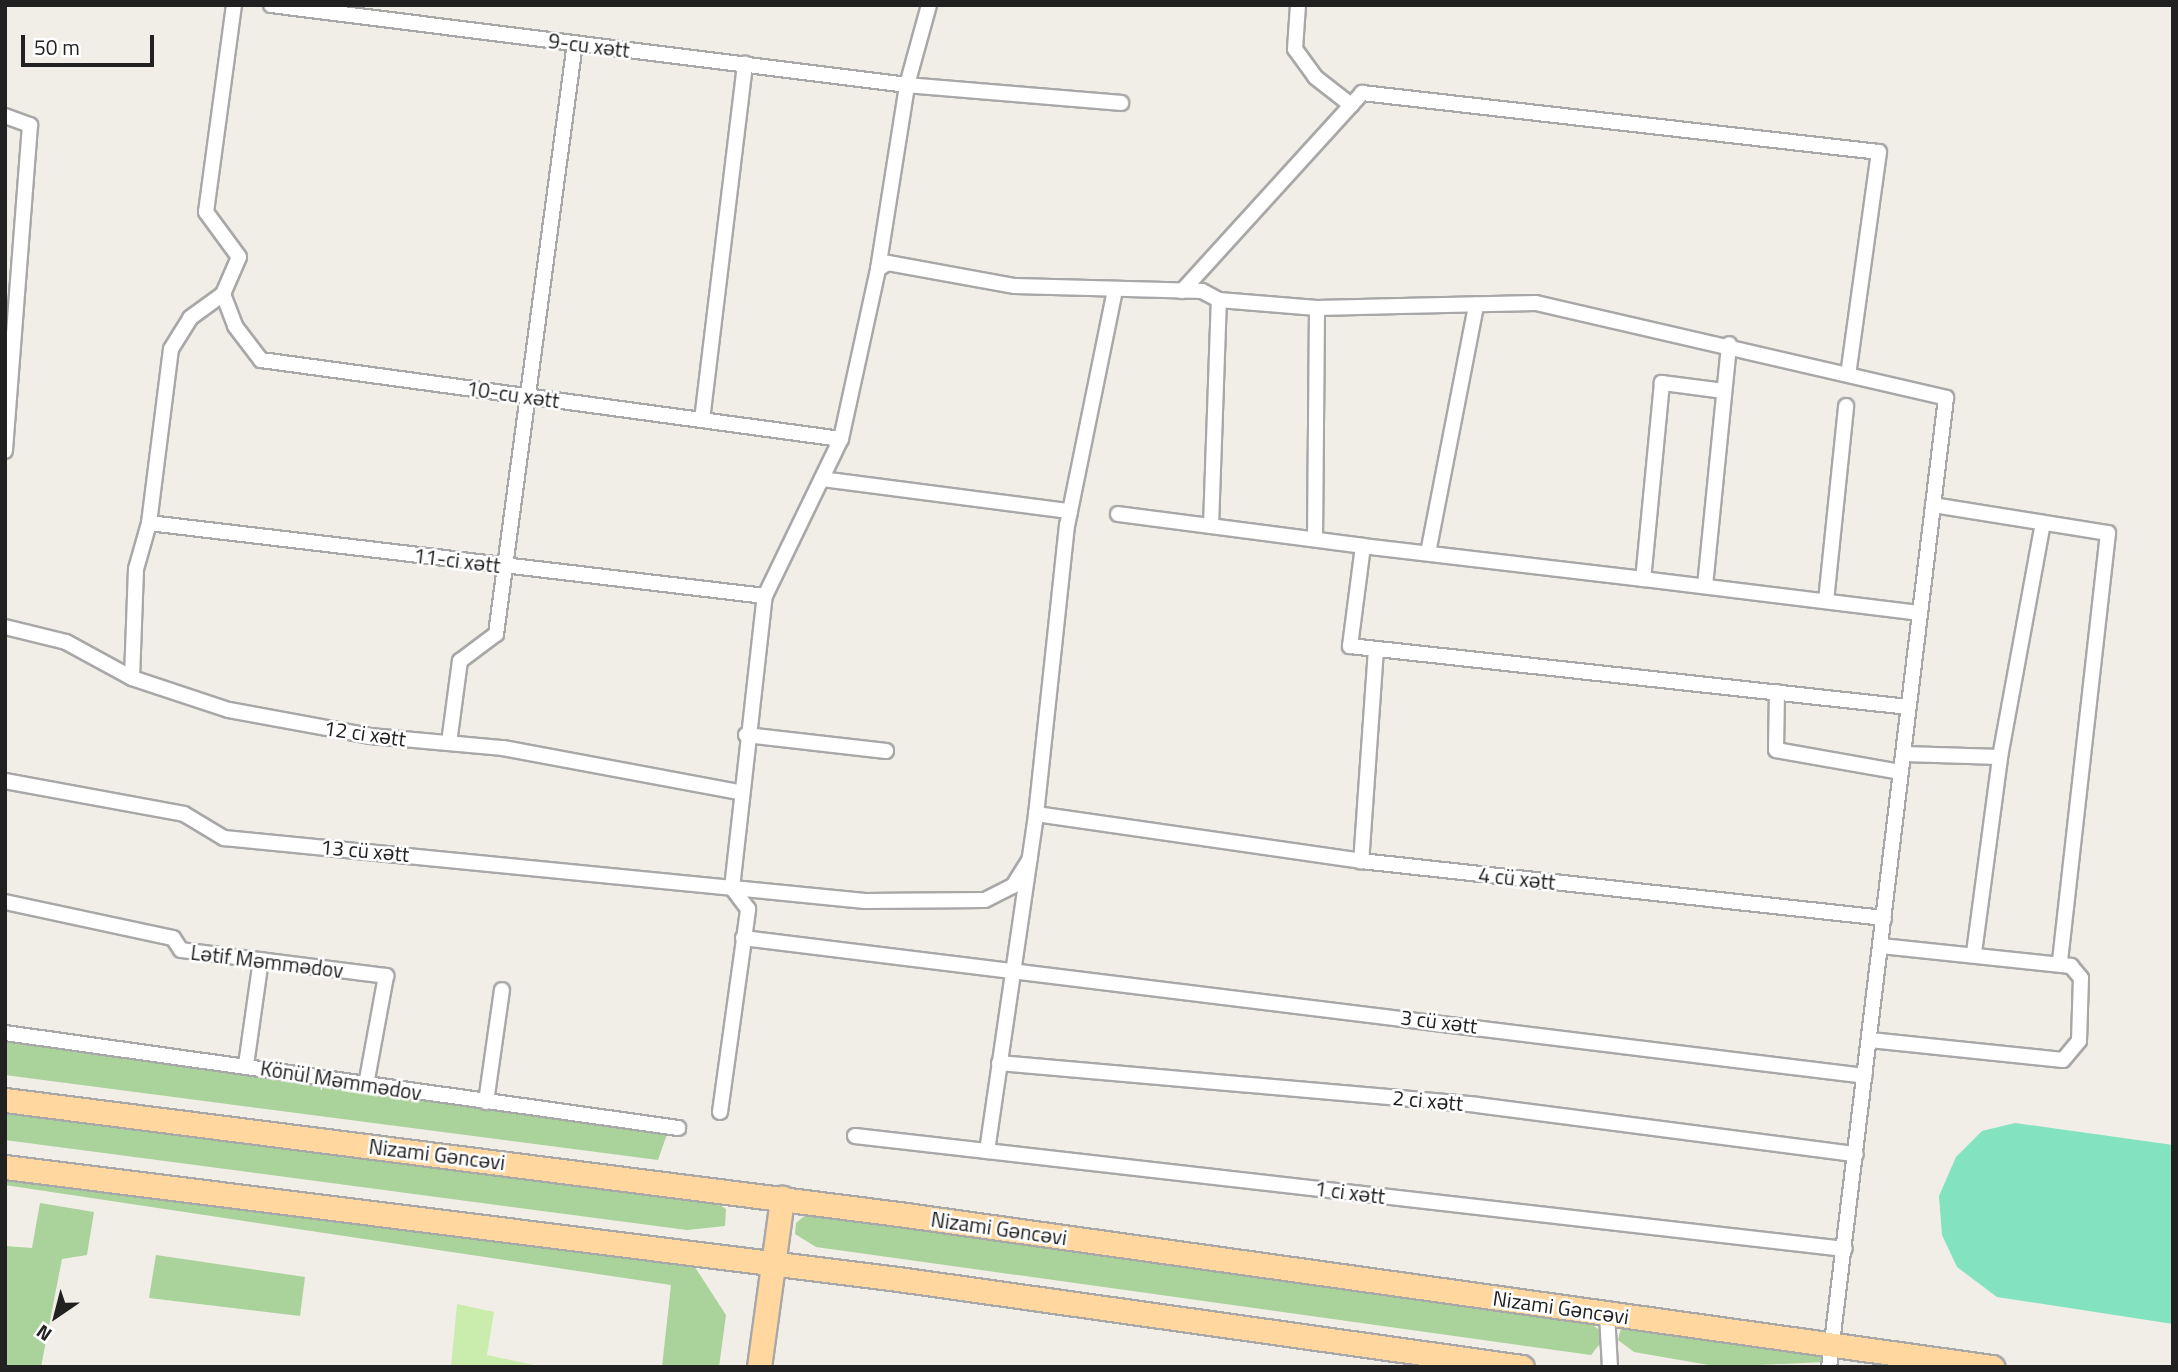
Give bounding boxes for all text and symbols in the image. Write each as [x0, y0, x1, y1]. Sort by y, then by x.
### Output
scale bar [24, 21, 158, 65]
street label: 9-cu xətt [547, 28, 631, 62]
text: 50 m [34, 31, 80, 63]
street label: 10-cu xətt [465, 375, 561, 413]
street label: 11-ci xətt [412, 542, 502, 578]
street label: 12 ci xətt [322, 715, 408, 751]
street label: 13 cü xətt [320, 834, 410, 866]
street label: 4 cü xətt [1477, 861, 1557, 895]
street label: Lətif Məmmədov [189, 939, 345, 983]
street label: 3 cü xətt [1399, 1004, 1479, 1038]
street label: Könül Məmmədov [259, 1055, 423, 1105]
street label: 2 ci xətt [1392, 1084, 1464, 1116]
street label: Nizami Gəncəvi [367, 1133, 507, 1175]
street label: 1 ci xətt [1313, 1175, 1387, 1209]
street label: Nizami Gəncəvi [929, 1206, 1069, 1250]
north arrow [21, 1281, 91, 1351]
street label: Nizami Gəncəvi [1491, 1285, 1631, 1329]
text: N [30, 1318, 57, 1349]

